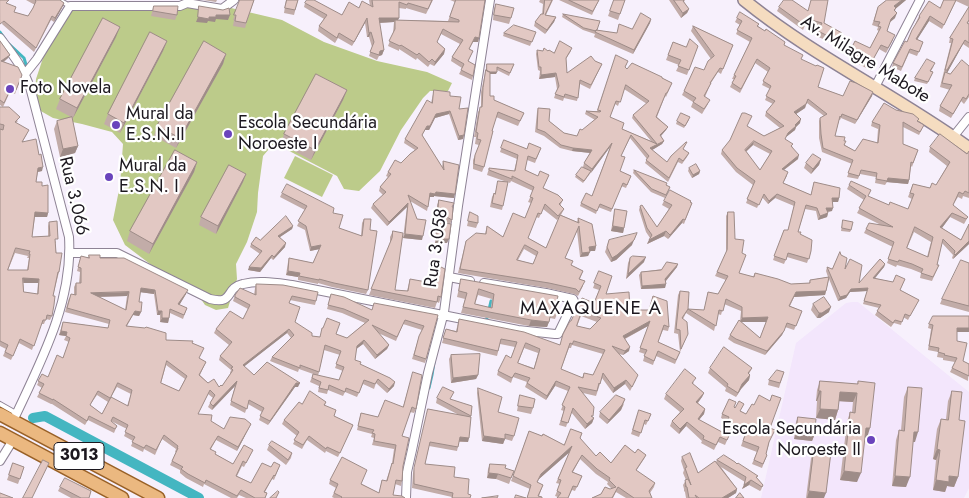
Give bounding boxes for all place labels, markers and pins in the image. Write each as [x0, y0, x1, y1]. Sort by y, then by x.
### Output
place label: Foto Novela [20, 78, 111, 100]
marker: Foto Novela [4, 83, 16, 95]
place label: Mural da E.S.N.II [126, 104, 193, 146]
place label: Escola Secundária Noroeste I [238, 113, 377, 156]
marker: Mural da E.S.N.II [110, 119, 122, 131]
marker: Escola Secundária Noroeste I [222, 128, 234, 140]
place label: Mural da E.S.N. I [119, 156, 186, 198]
marker: Mural da E.S.N. I [103, 171, 115, 183]
place label: Escola Secundária Noroeste II [722, 419, 861, 462]
marker: Escola Secundária Noroeste II [865, 434, 877, 446]

